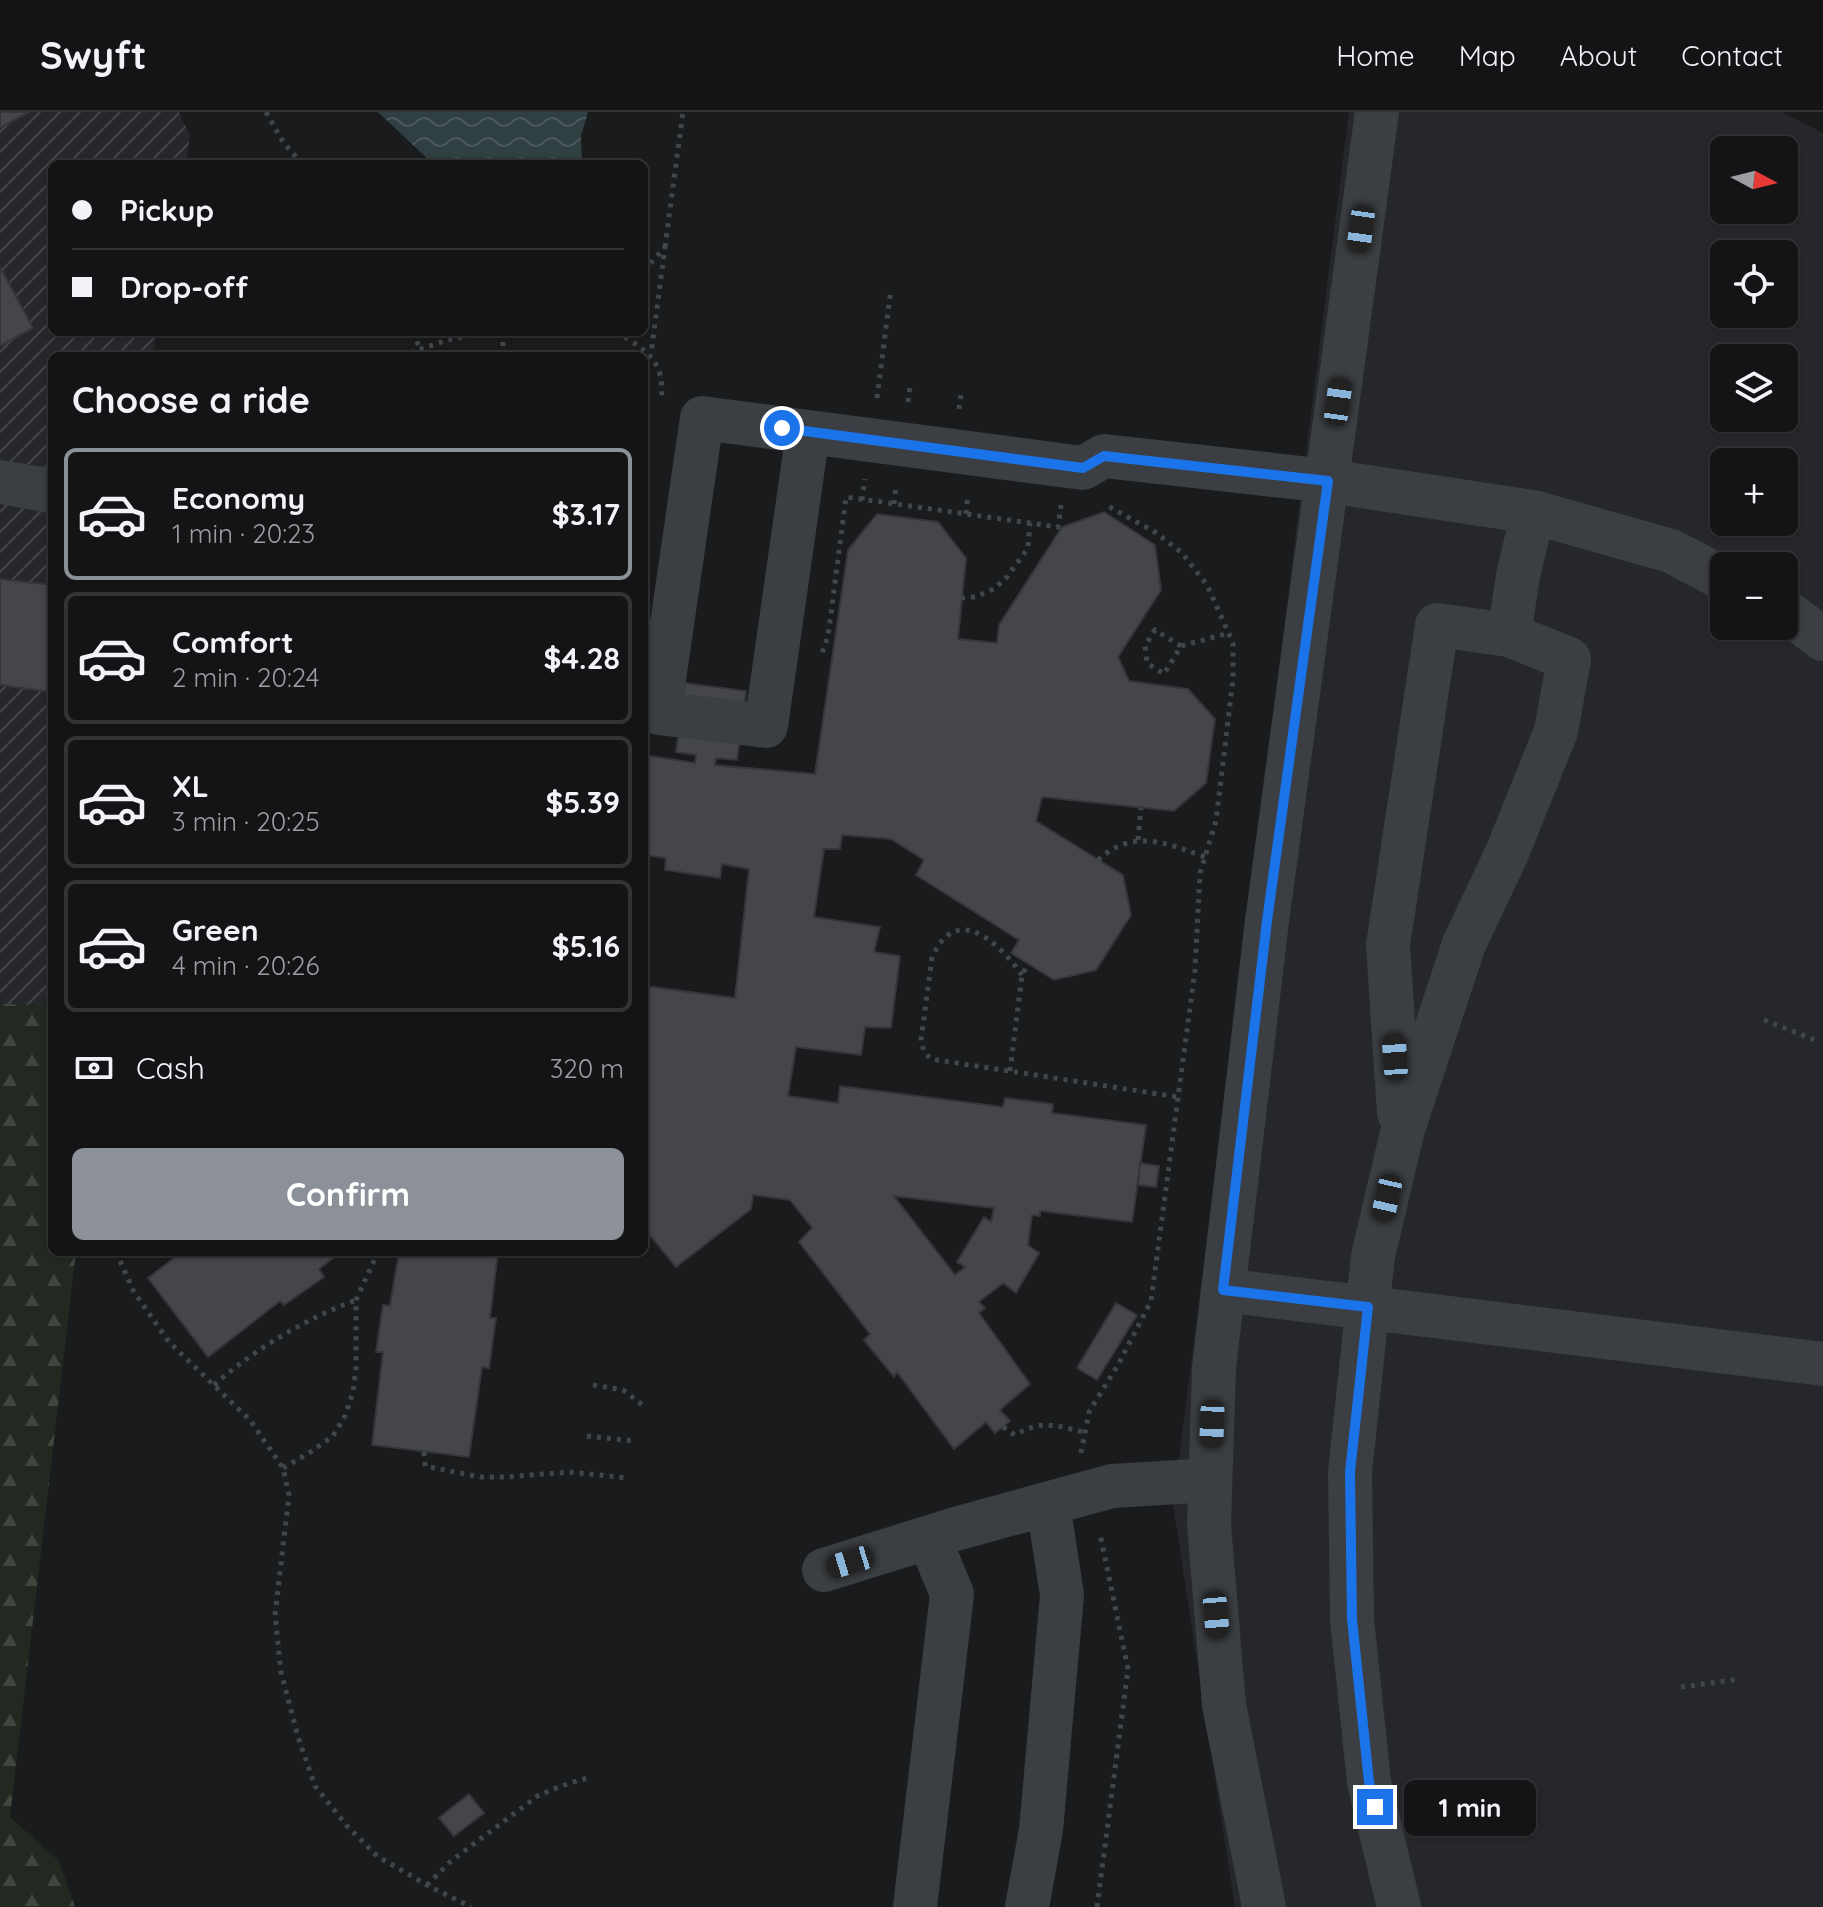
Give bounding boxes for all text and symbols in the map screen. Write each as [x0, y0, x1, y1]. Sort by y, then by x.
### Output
text: Swyft [40, 31, 146, 79]
text: Home [1336, 38, 1415, 73]
text: Map [1459, 38, 1516, 73]
text: About [1560, 38, 1637, 73]
text: Contact [1681, 38, 1783, 73]
north arrow [1710, 136, 1798, 224]
map controls [1710, 136, 1798, 640]
text: Pickup [120, 191, 214, 229]
car [1346, 204, 1376, 254]
button: locate [1710, 240, 1798, 328]
text: Drop-off [120, 268, 248, 306]
button: layers [1710, 344, 1798, 432]
text: Choose a ride [72, 377, 310, 422]
car [1323, 377, 1353, 427]
route start [764, 410, 800, 446]
button: + [1710, 448, 1798, 536]
icon: car [76, 478, 148, 550]
text: Economy [172, 479, 305, 517]
text: $3.17 [552, 495, 620, 533]
text: 1 min · 20:23 [172, 517, 315, 550]
button: − [1710, 552, 1798, 640]
icon: car [76, 622, 148, 694]
text: Comfort [172, 623, 293, 661]
text: $4.28 [543, 639, 620, 677]
text: 2 min · 20:24 [172, 661, 320, 694]
icon: car [76, 766, 148, 838]
text: XL [172, 767, 209, 805]
text: $5.39 [545, 783, 620, 821]
text: 3 min · 20:25 [172, 805, 320, 838]
icon: car [76, 910, 148, 982]
text: Green [172, 911, 259, 949]
text: $5.16 [552, 927, 620, 965]
text: 4 min · 20:26 [172, 949, 320, 982]
car [1381, 1032, 1409, 1082]
icon: cash [72, 1046, 116, 1090]
text: Cash [136, 1049, 205, 1087]
text: 320 m [550, 1052, 624, 1085]
button: Confirm [72, 1148, 624, 1240]
car [1370, 1172, 1404, 1224]
car [1199, 1400, 1225, 1448]
car [824, 1544, 876, 1580]
car [1202, 1590, 1230, 1640]
callout: 1 min [1403, 1779, 1535, 1835]
route end [1357, 1789, 1393, 1825]
text: 1 min [1439, 1791, 1502, 1824]

